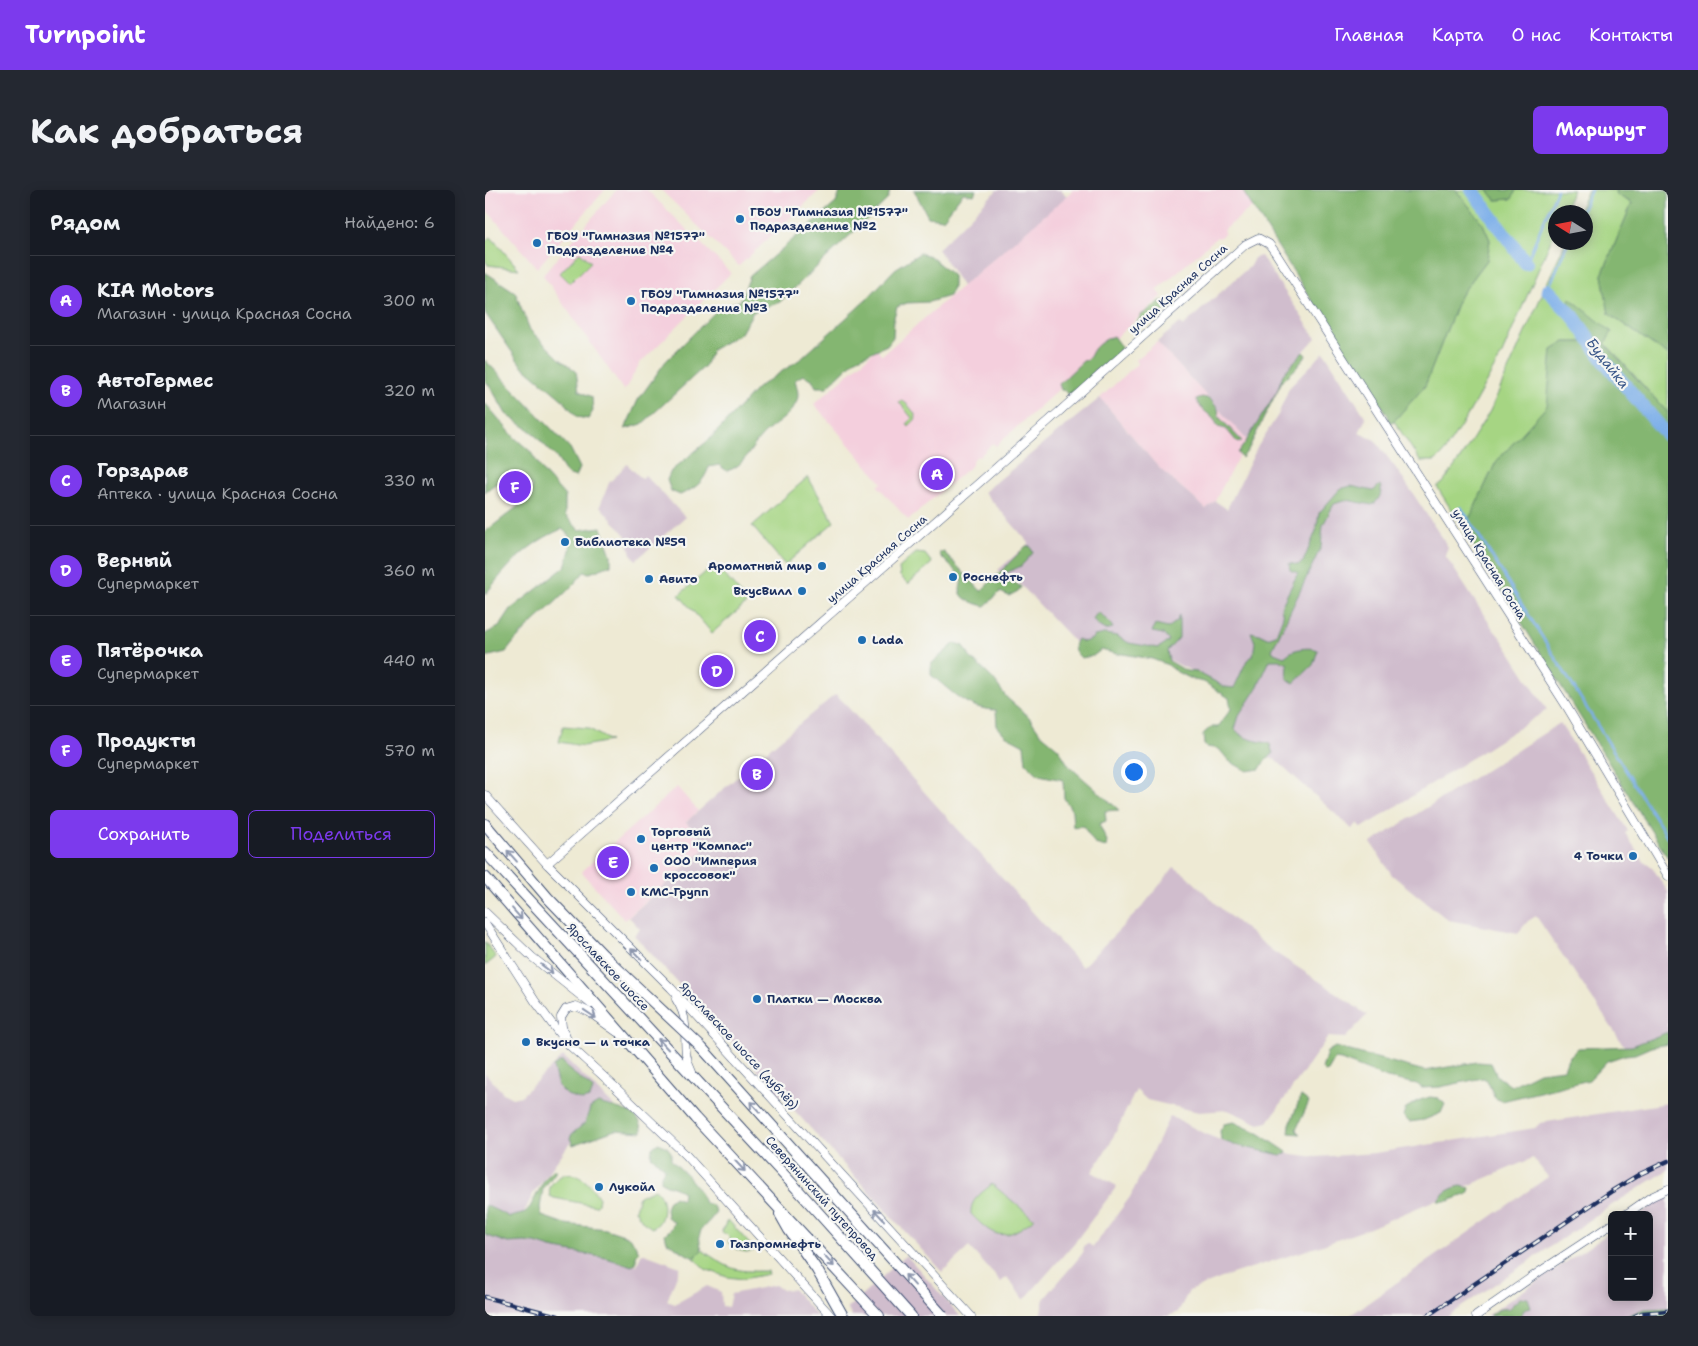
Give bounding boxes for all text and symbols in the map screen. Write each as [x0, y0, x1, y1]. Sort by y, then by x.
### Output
text: Turnpoint [25, 19, 146, 51]
text: Главная [1334, 23, 1404, 47]
text: Карта [1432, 23, 1484, 47]
text: О нас [1512, 23, 1561, 47]
text: Контакты [1589, 23, 1673, 47]
button: Маршрут [1533, 106, 1668, 154]
text: Как добраться [30, 107, 303, 154]
place label: ГБОУ "Гимназия №1577" Подразделение №2 [750, 204, 908, 234]
north arrow [1548, 205, 1593, 250]
text: Рядом [50, 209, 120, 237]
text: Найдено: 6 [344, 212, 435, 233]
marker: ГБОУ "Гимназия №1577" Подразделение №2 [734, 213, 746, 225]
place label: ГБОУ "Гимназия №1577" Подразделение №4 [547, 228, 705, 258]
marker: ГБОУ "Гимназия №1577" Подразделение №4 [531, 237, 543, 249]
street label: улица Красная Сосна [1125, 240, 1231, 338]
text: KIA Motors [97, 278, 214, 303]
place label: ГБОУ "Гимназия №1577" Подразделение №3 [641, 286, 799, 316]
text: A [60, 290, 72, 311]
text: 300 m [383, 290, 435, 311]
marker: ГБОУ "Гимназия №1577" Подразделение №3 [625, 295, 637, 307]
text: Магазин · улица Красная Сосна [97, 303, 352, 324]
water label: Будайка [1582, 334, 1634, 392]
text: АвтоГермес [97, 368, 214, 393]
text: B [61, 380, 71, 401]
text: 320 m [384, 380, 435, 401]
text: Магазин [97, 393, 166, 414]
pin: A [921, 455, 953, 493]
text: Горздрав [97, 458, 188, 483]
pin: F [499, 468, 531, 506]
text: C [61, 470, 71, 491]
text: 330 m [383, 470, 435, 491]
text: Аптека · улица Красная Сосна [97, 483, 338, 504]
street label: улица Красная Сосна [1448, 506, 1530, 623]
street label: улица Красная Сосна [824, 511, 931, 607]
place label: Библиотека №59 [575, 534, 686, 550]
marker: Библиотека №59 [559, 536, 571, 548]
text: Верный [97, 548, 172, 573]
place label: Ароматный мир [708, 558, 812, 574]
text: D [60, 560, 72, 581]
text: 360 m [383, 560, 435, 581]
marker: Ароматный мир [816, 560, 828, 572]
place label: Роснефть [963, 569, 1023, 585]
place label: Авито [659, 571, 698, 587]
marker: Роснефть [947, 571, 959, 583]
text: Супермаркет [97, 573, 199, 594]
marker: Авито [643, 573, 655, 585]
place label: ВкусВилл [733, 583, 793, 599]
marker: ВкусВилл [796, 585, 808, 597]
pin: C [744, 617, 776, 655]
place label: Lada [872, 632, 904, 648]
marker: Lada [856, 634, 868, 646]
text: Пятёрочка [97, 638, 203, 663]
text: E [61, 650, 71, 671]
text: 440 m [383, 650, 435, 671]
pin: D [701, 652, 733, 690]
text: Супермаркет [97, 663, 199, 684]
text: Продукты [97, 728, 196, 753]
text: F [61, 740, 71, 761]
text: 570 m [385, 740, 435, 761]
text: Супермаркет [97, 753, 199, 774]
pin: B [741, 755, 773, 793]
your location [1121, 759, 1147, 785]
button: Сохранить [50, 810, 238, 858]
button: Поделиться [248, 810, 435, 858]
place label: Торговый центр "Компас" [651, 824, 752, 854]
marker: Торговый центр "Компас" [635, 833, 647, 845]
pin: E [597, 843, 629, 881]
place label: 4 Точки [1574, 848, 1624, 864]
one-way arrow [506, 849, 518, 862]
marker: 4 Точки [1627, 850, 1639, 862]
place label: ООО "Империя кроссовок" [664, 853, 757, 883]
marker: ООО "Империя кроссовок" [648, 862, 660, 874]
place label: КМС-Групп [641, 884, 709, 900]
marker: КМС-Групп [625, 886, 637, 898]
one-way arrow [512, 907, 523, 920]
street label: Ярославское шоссе [563, 920, 653, 1014]
one-way arrow [630, 948, 643, 960]
one-way arrow [540, 963, 553, 974]
street label: Ярославское шоссе (дублёр) [676, 979, 802, 1113]
place label: Платки — Москва [767, 991, 883, 1007]
marker: Платки — Москва [751, 993, 763, 1005]
one-way arrow [583, 1009, 597, 1019]
place label: Вкусно — и точка [536, 1034, 651, 1050]
marker: Вкусно — и точка [520, 1036, 532, 1048]
one-way arrow [657, 1038, 669, 1051]
one-way arrow [749, 1100, 760, 1113]
street label: Северянинский путепровод [762, 1133, 882, 1264]
one-way arrow [734, 1160, 746, 1173]
place label: Лукойл [609, 1179, 656, 1195]
marker: Лукойл [593, 1181, 605, 1193]
one-way arrow [873, 1209, 885, 1221]
map controls [1608, 1211, 1653, 1301]
button: + [1608, 1211, 1653, 1256]
place label: Газпромнефть [730, 1236, 821, 1252]
marker: Газпромнефть [714, 1238, 726, 1250]
one-way arrow [823, 1255, 835, 1268]
button: − [1608, 1256, 1653, 1301]
one-way arrow [904, 1273, 916, 1286]

